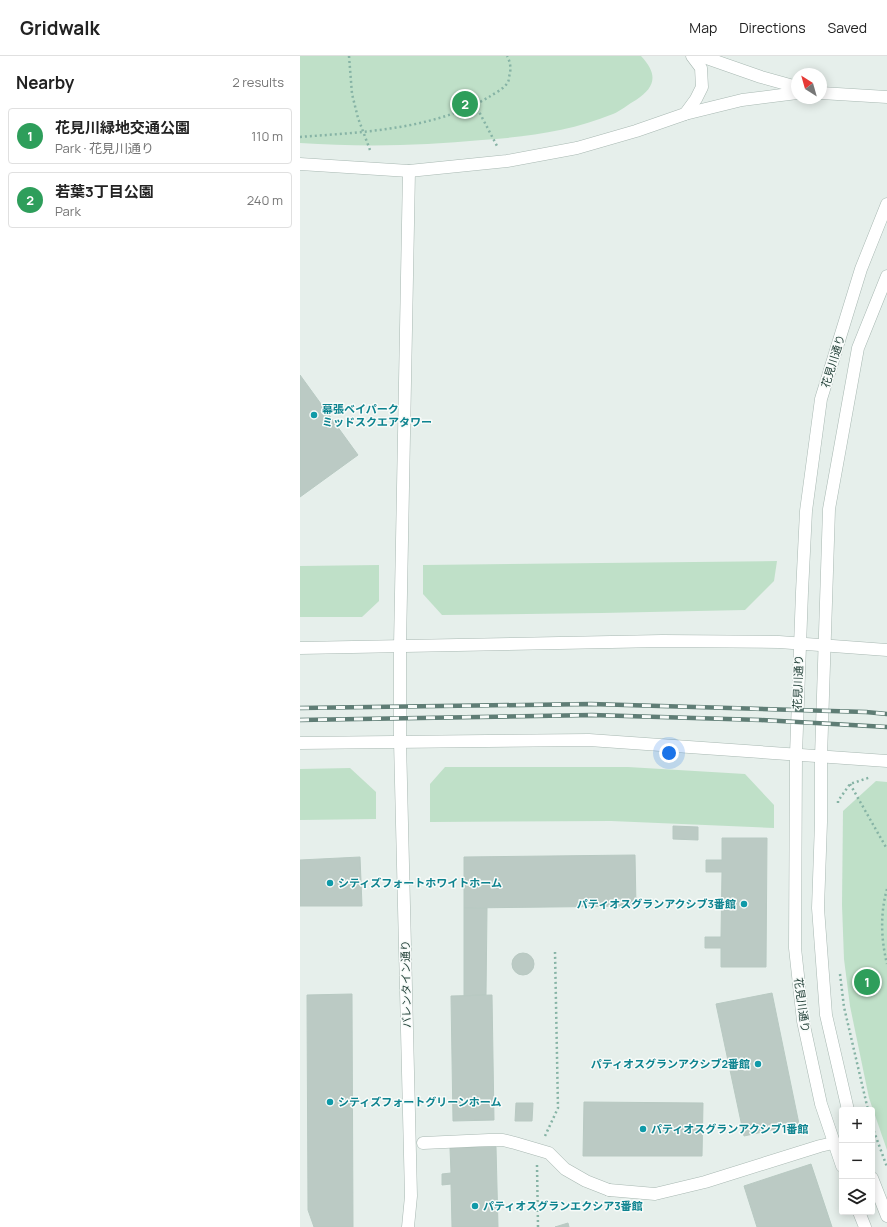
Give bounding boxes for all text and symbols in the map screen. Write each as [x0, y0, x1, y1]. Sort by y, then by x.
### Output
text: Gridwalk [20, 15, 100, 41]
text: Map [689, 18, 717, 37]
text: Directions [739, 18, 806, 37]
text: Saved [828, 18, 867, 37]
north arrow [791, 68, 827, 104]
text: Nearby [16, 71, 74, 94]
text: 2 results [232, 73, 284, 91]
pin: 2 [452, 89, 478, 119]
text: 花見川緑地交通公園 [55, 117, 190, 138]
text: 1 [27, 127, 33, 145]
text: 110 m [251, 127, 283, 145]
text: Park · 花見川通り [55, 139, 154, 157]
text: 若葉3丁目公園 [55, 181, 154, 202]
text: 2 [26, 191, 34, 209]
text: 240 m [247, 191, 283, 209]
text: Park [55, 202, 81, 220]
street label: 花見川通り [817, 332, 848, 389]
place label: 幕張ベイパーク ミッドスクエアタワー [322, 401, 432, 429]
marker: 幕張ベイパーク ミッドスクエアタワー [309, 410, 319, 420]
street label: 花見川通り [789, 654, 806, 710]
your location [659, 743, 679, 763]
place label: シティズフォートホワイトホーム [338, 875, 502, 890]
marker: シティズフォートホワイトホーム [325, 878, 335, 888]
place label: パティオスグランアクシブ3番館 [577, 896, 736, 911]
marker: パティオスグランアクシブ3番館 [739, 899, 749, 909]
street label: バレンタイン通り [397, 940, 414, 1028]
pin: 1 [854, 967, 880, 997]
street label: 花見川通り [791, 977, 814, 1033]
place label: パティオスグランアクシブ2番館 [591, 1056, 750, 1071]
marker: パティオスグランアクシブ2番館 [753, 1059, 763, 1069]
place label: シティズフォートグリーンホーム [338, 1094, 501, 1109]
marker: シティズフォートグリーンホーム [325, 1097, 335, 1107]
map controls [839, 1107, 875, 1215]
button: + [839, 1107, 875, 1143]
place label: パティオスグランアクシブ1番館 [651, 1121, 809, 1136]
marker: パティオスグランアクシブ1番館 [638, 1124, 648, 1134]
button: − [839, 1143, 875, 1179]
button: layers [839, 1179, 875, 1215]
place label: パティオスグランエクシア3番館 [483, 1198, 643, 1213]
marker: パティオスグランエクシア3番館 [470, 1201, 480, 1211]

